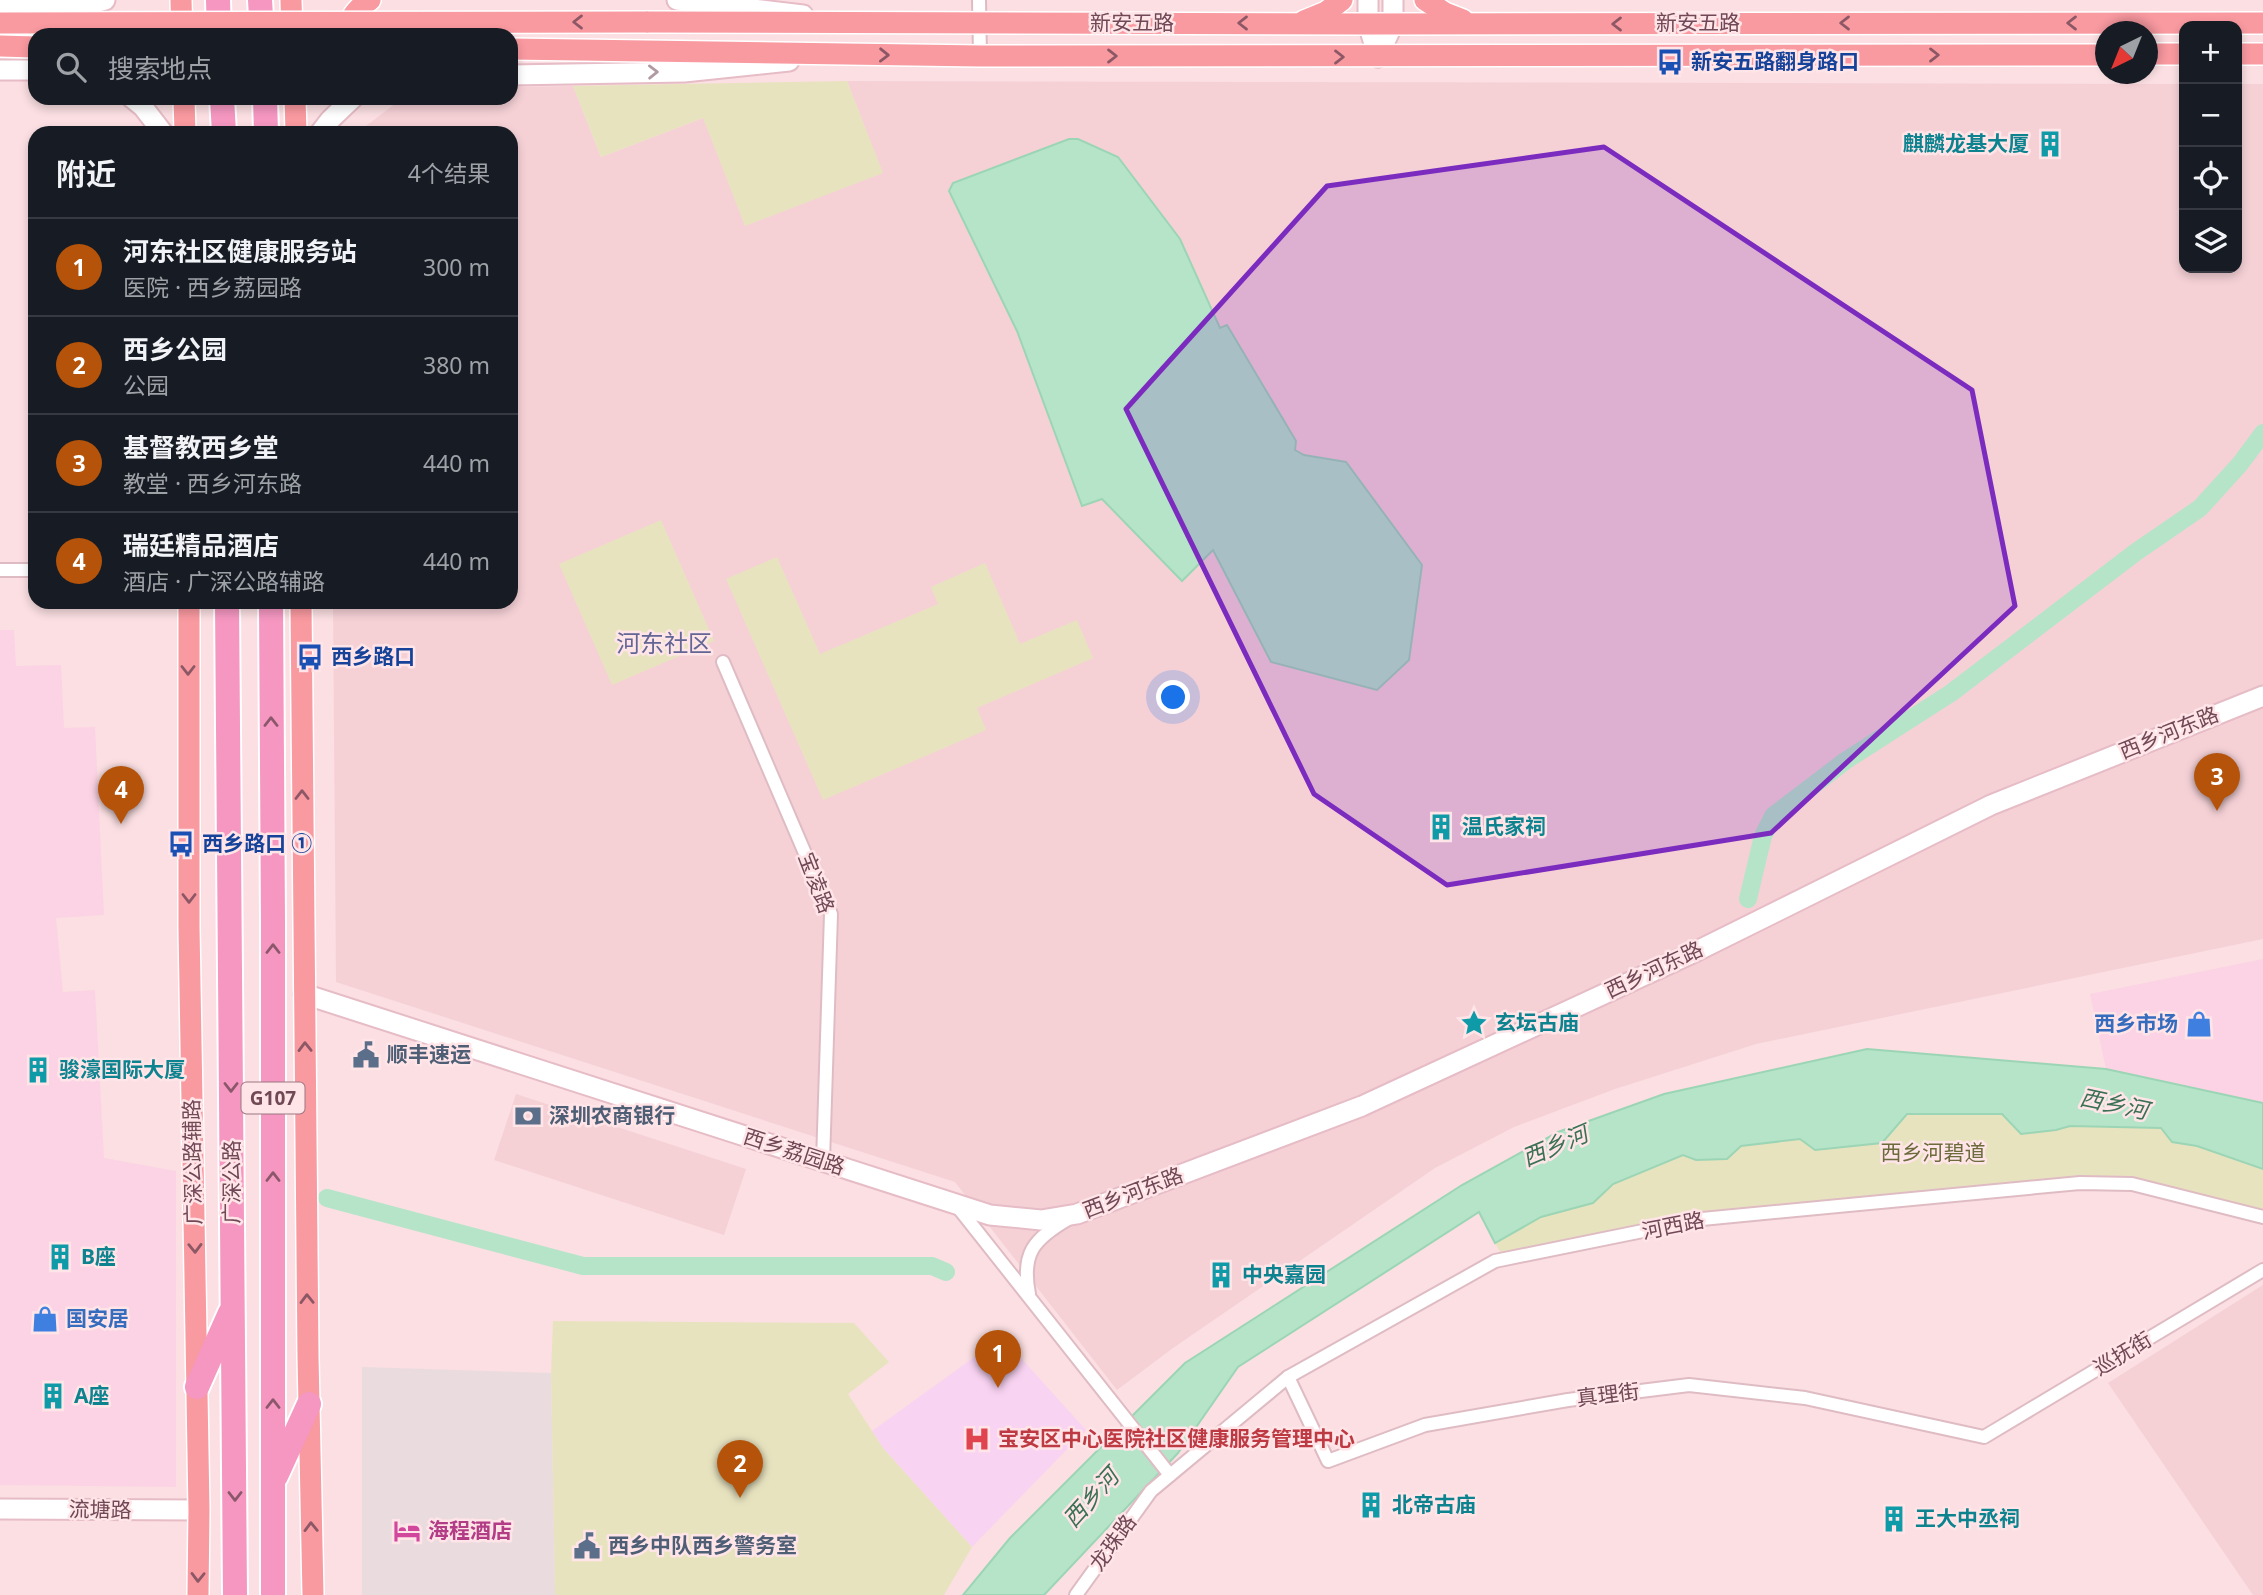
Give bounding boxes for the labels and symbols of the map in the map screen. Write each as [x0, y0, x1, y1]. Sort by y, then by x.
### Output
street label: 新安五路 [1090, 8, 1174, 36]
street label: 新安五路 [1656, 8, 1740, 36]
one-way arrow [572, 14, 582, 30]
one-way arrow [1237, 15, 1248, 31]
one-way arrow [1839, 15, 1850, 31]
one-way arrow [2067, 15, 2077, 31]
one-way arrow [1612, 16, 1622, 32]
north arrow [2095, 21, 2158, 84]
one-way arrow [879, 47, 890, 63]
bus stop icon: 新安五路翻身路口 [1655, 47, 1685, 77]
place label: 新安五路翻身路口 [1691, 47, 1859, 75]
one-way arrow [1929, 47, 1940, 63]
one-way arrow [1107, 48, 1117, 64]
one-way arrow [1334, 49, 1345, 65]
one-way arrow [647, 65, 658, 80]
place label: 麒麟龙基大厦 [1903, 129, 2029, 157]
building icon: 麒麟龙基大厦 [2035, 129, 2065, 159]
district label: 河东社区 [616, 626, 712, 659]
bus stop icon: 西乡路口 [295, 642, 325, 672]
place label: 西乡路口 [331, 642, 415, 670]
one-way arrow [181, 665, 196, 676]
your location [1156, 680, 1190, 714]
street label: 西乡河东路 [2115, 699, 2223, 765]
one-way arrow [264, 716, 279, 727]
pin: 3 [2194, 753, 2240, 811]
pin: 4 [98, 766, 144, 824]
one-way arrow [295, 790, 310, 801]
building icon: 温氏家祠 [1426, 812, 1456, 842]
place label: 温氏家祠 [1462, 812, 1546, 840]
bus stop icon: 西乡路口 ① [166, 829, 196, 859]
place label: 西乡路口 ① [202, 829, 312, 857]
street label: 宝凌路 [793, 848, 841, 917]
one-way arrow [181, 892, 196, 903]
street label: 西乡河东路 [1600, 934, 1707, 1004]
one-way arrow [265, 944, 281, 954]
place icon: 玄坛古庙 [1459, 1008, 1489, 1038]
place label: 玄坛古庙 [1495, 1008, 1579, 1036]
place label: 西乡市场 [2094, 1009, 2178, 1037]
shop icon: 西乡市场 [2184, 1009, 2214, 1039]
public building icon: 顺丰速运 [351, 1040, 381, 1070]
place label: 顺丰速运 [387, 1040, 471, 1068]
one-way arrow [297, 1042, 313, 1052]
building icon: 骏濠国际大厦 [23, 1055, 53, 1085]
place label: 骏濠国际大厦 [59, 1055, 185, 1083]
water label: 西乡河 [2077, 1080, 2155, 1127]
one-way arrow [223, 1082, 239, 1092]
road number: G107 [242, 1082, 304, 1114]
street label: 广深公路辅路 [177, 1099, 207, 1225]
bank icon: 深圳农商银行 [513, 1101, 543, 1131]
place label: 深圳农商银行 [549, 1101, 675, 1129]
water label: 西乡河 [1517, 1115, 1596, 1173]
street label: 西乡荔园路 [740, 1122, 849, 1181]
park label: 西乡河碧道 [1881, 1138, 1986, 1166]
street label: 广深公路 [217, 1140, 245, 1224]
street label: 西乡河东路 [1079, 1160, 1187, 1224]
one-way arrow [265, 1171, 281, 1182]
street label: 河西路 [1639, 1205, 1706, 1245]
building icon: B座 [45, 1242, 75, 1272]
place label: B座 [81, 1242, 116, 1270]
one-way arrow [187, 1242, 202, 1253]
building icon: 中央嘉园 [1206, 1260, 1236, 1290]
place label: 中央嘉园 [1242, 1260, 1326, 1288]
one-way arrow [299, 1294, 315, 1304]
shop icon: 国安居 [30, 1304, 60, 1334]
place label: 国安居 [66, 1304, 129, 1332]
street label: 巡抚街 [2088, 1325, 2157, 1381]
pin: 1 [975, 1330, 1021, 1388]
street label: 真理街 [1575, 1376, 1641, 1412]
building icon: A座 [38, 1381, 68, 1411]
place label: A座 [74, 1381, 110, 1409]
one-way arrow [265, 1399, 281, 1409]
hospital icon: 宝安区中心医院社区健康服务管理中心 [962, 1424, 992, 1454]
place label: 宝安区中心医院社区健康服务管理中心 [998, 1424, 1355, 1452]
pin: 2 [717, 1440, 763, 1498]
water label: 西乡河 [1055, 1458, 1128, 1534]
building icon: 北帝古庙 [1356, 1490, 1386, 1520]
place label: 北帝古庙 [1392, 1490, 1476, 1518]
one-way arrow [227, 1492, 243, 1502]
street label: 流塘路 [68, 1494, 132, 1524]
building icon: 王大中丞祠 [1879, 1504, 1909, 1534]
place label: 王大中丞祠 [1915, 1504, 2020, 1532]
street label: 龙珠路 [1082, 1509, 1142, 1576]
hotel icon: 海程酒店 [392, 1516, 422, 1546]
place label: 海程酒店 [428, 1516, 512, 1544]
one-way arrow [304, 1521, 319, 1532]
public building icon: 西乡中队西乡警务室 [572, 1531, 602, 1561]
place label: 西乡中队西乡警务室 [608, 1531, 797, 1559]
one-way arrow [191, 1572, 206, 1583]

